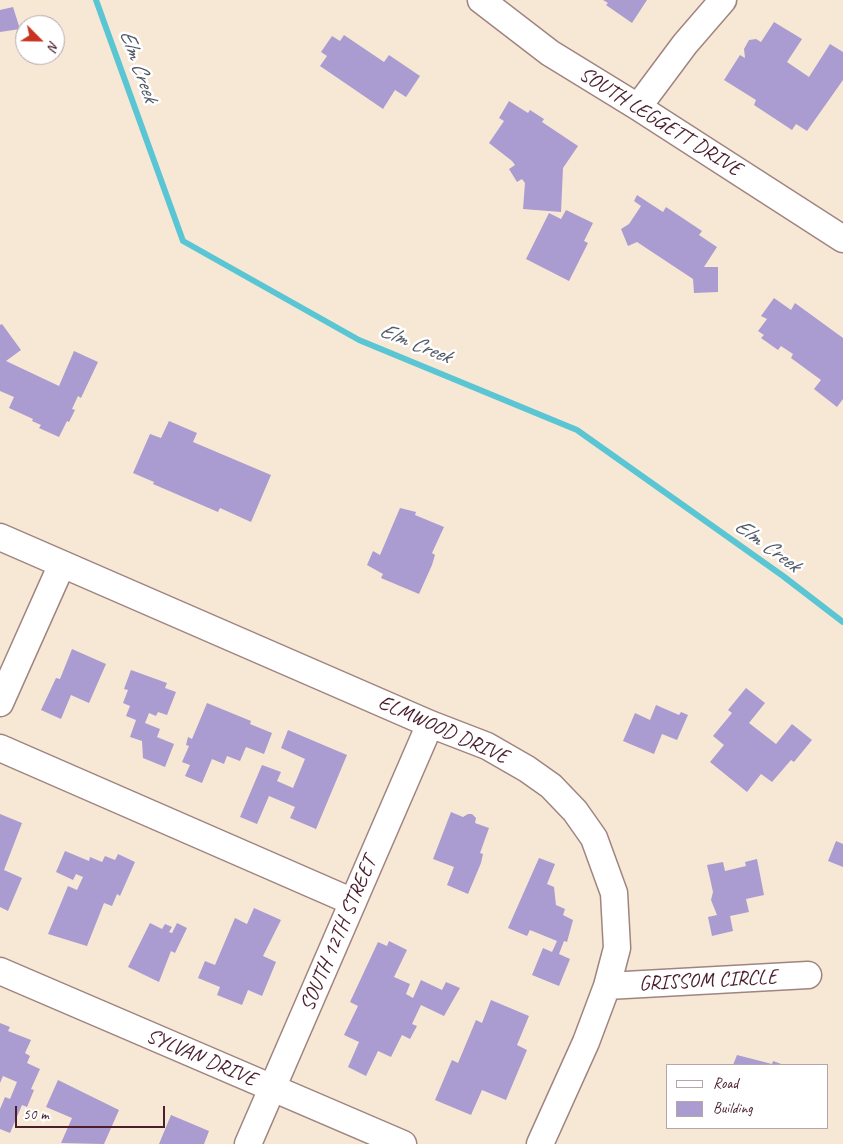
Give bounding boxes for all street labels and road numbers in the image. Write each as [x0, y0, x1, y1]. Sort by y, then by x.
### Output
street label: SOUTH LEGGETT DRIVE [574, 62, 746, 182]
street label: ELMWOOD DRIVE [374, 690, 512, 770]
street label: SOUTH 12TH STREET [295, 853, 383, 1015]
street label: GRISSOM CIRCLE [638, 965, 778, 997]
street label: SYLVAN DRIVE [142, 1024, 260, 1092]

